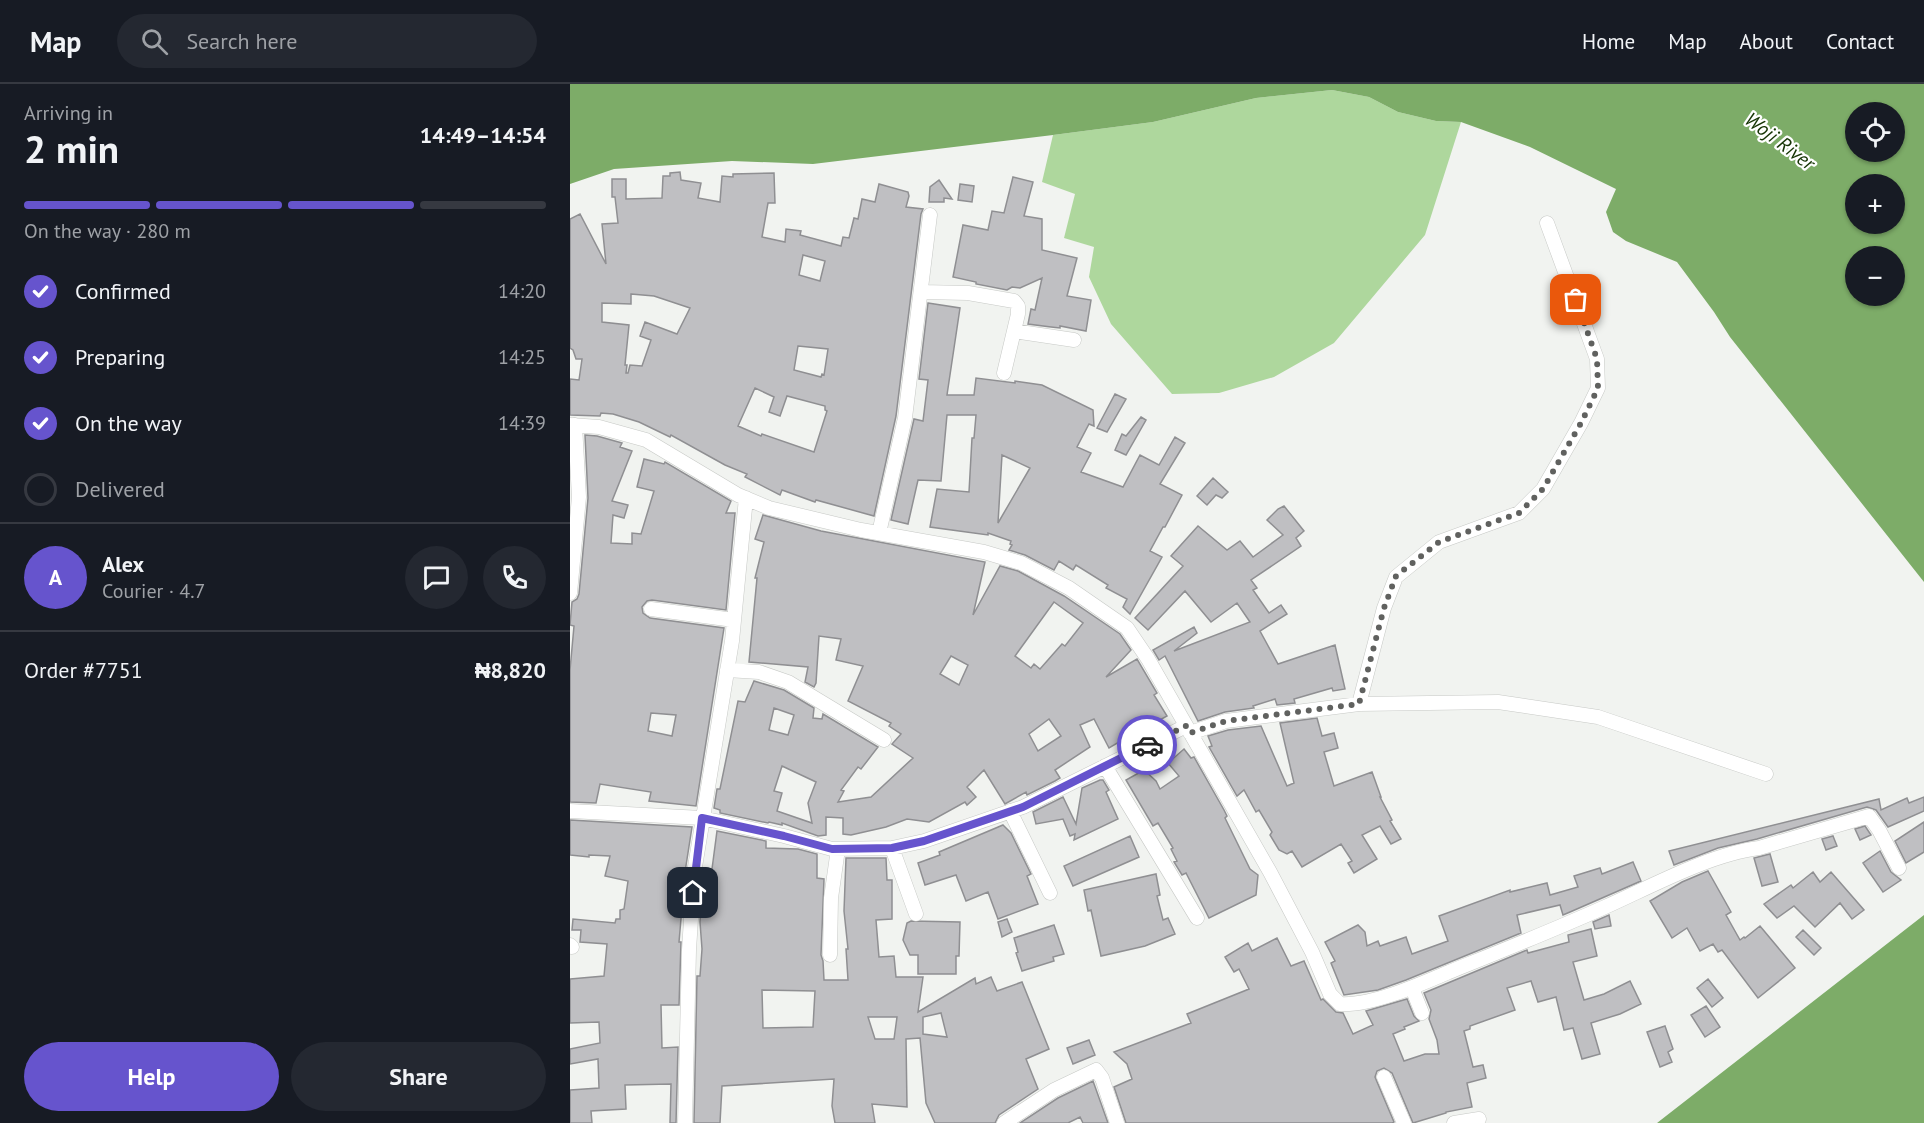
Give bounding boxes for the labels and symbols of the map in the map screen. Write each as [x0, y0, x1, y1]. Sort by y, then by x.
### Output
water label: Woji River [1740, 106, 1821, 177]
pin [1550, 274, 1601, 325]
courier [1117, 715, 1177, 775]
pin [667, 867, 718, 918]

